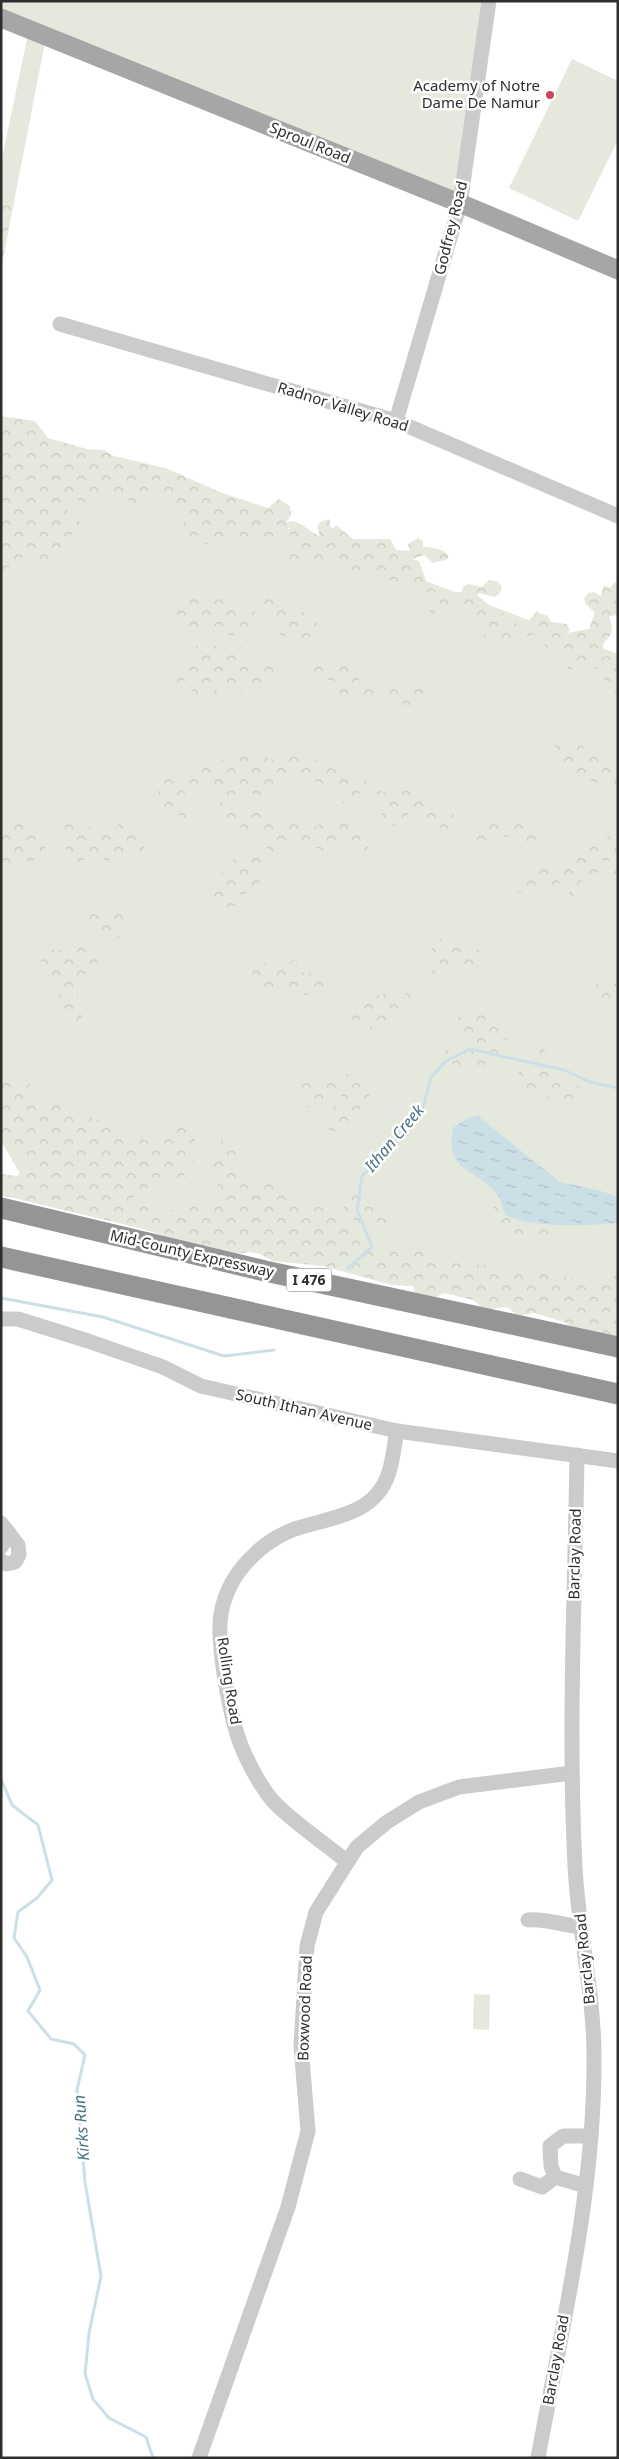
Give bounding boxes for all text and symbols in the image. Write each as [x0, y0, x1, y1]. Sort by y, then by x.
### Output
place label: Academy of Notre Dame De Namur [413, 75, 540, 112]
marker: Academy of Notre Dame De Namur [544, 89, 556, 101]
street label: Sproul Road [267, 117, 354, 167]
street label: Godfrey Road [429, 179, 471, 277]
street label: Radnor Valley Road [275, 377, 411, 435]
water label: Ithan Creek [359, 1099, 429, 1177]
street label: Mid-County Expressway [108, 1224, 277, 1282]
road number: I 476 [286, 1268, 332, 1292]
street label: South Ithan Avenue [234, 1384, 374, 1434]
street label: Barclay Road [563, 1508, 585, 1600]
street label: Rolling Road [213, 1636, 247, 1726]
street label: Barclay Road [569, 1913, 599, 2005]
street label: Boxwood Road [292, 1955, 316, 2061]
water label: Kirks Run [68, 2094, 94, 2162]
street label: Barclay Road [537, 2313, 573, 2406]

